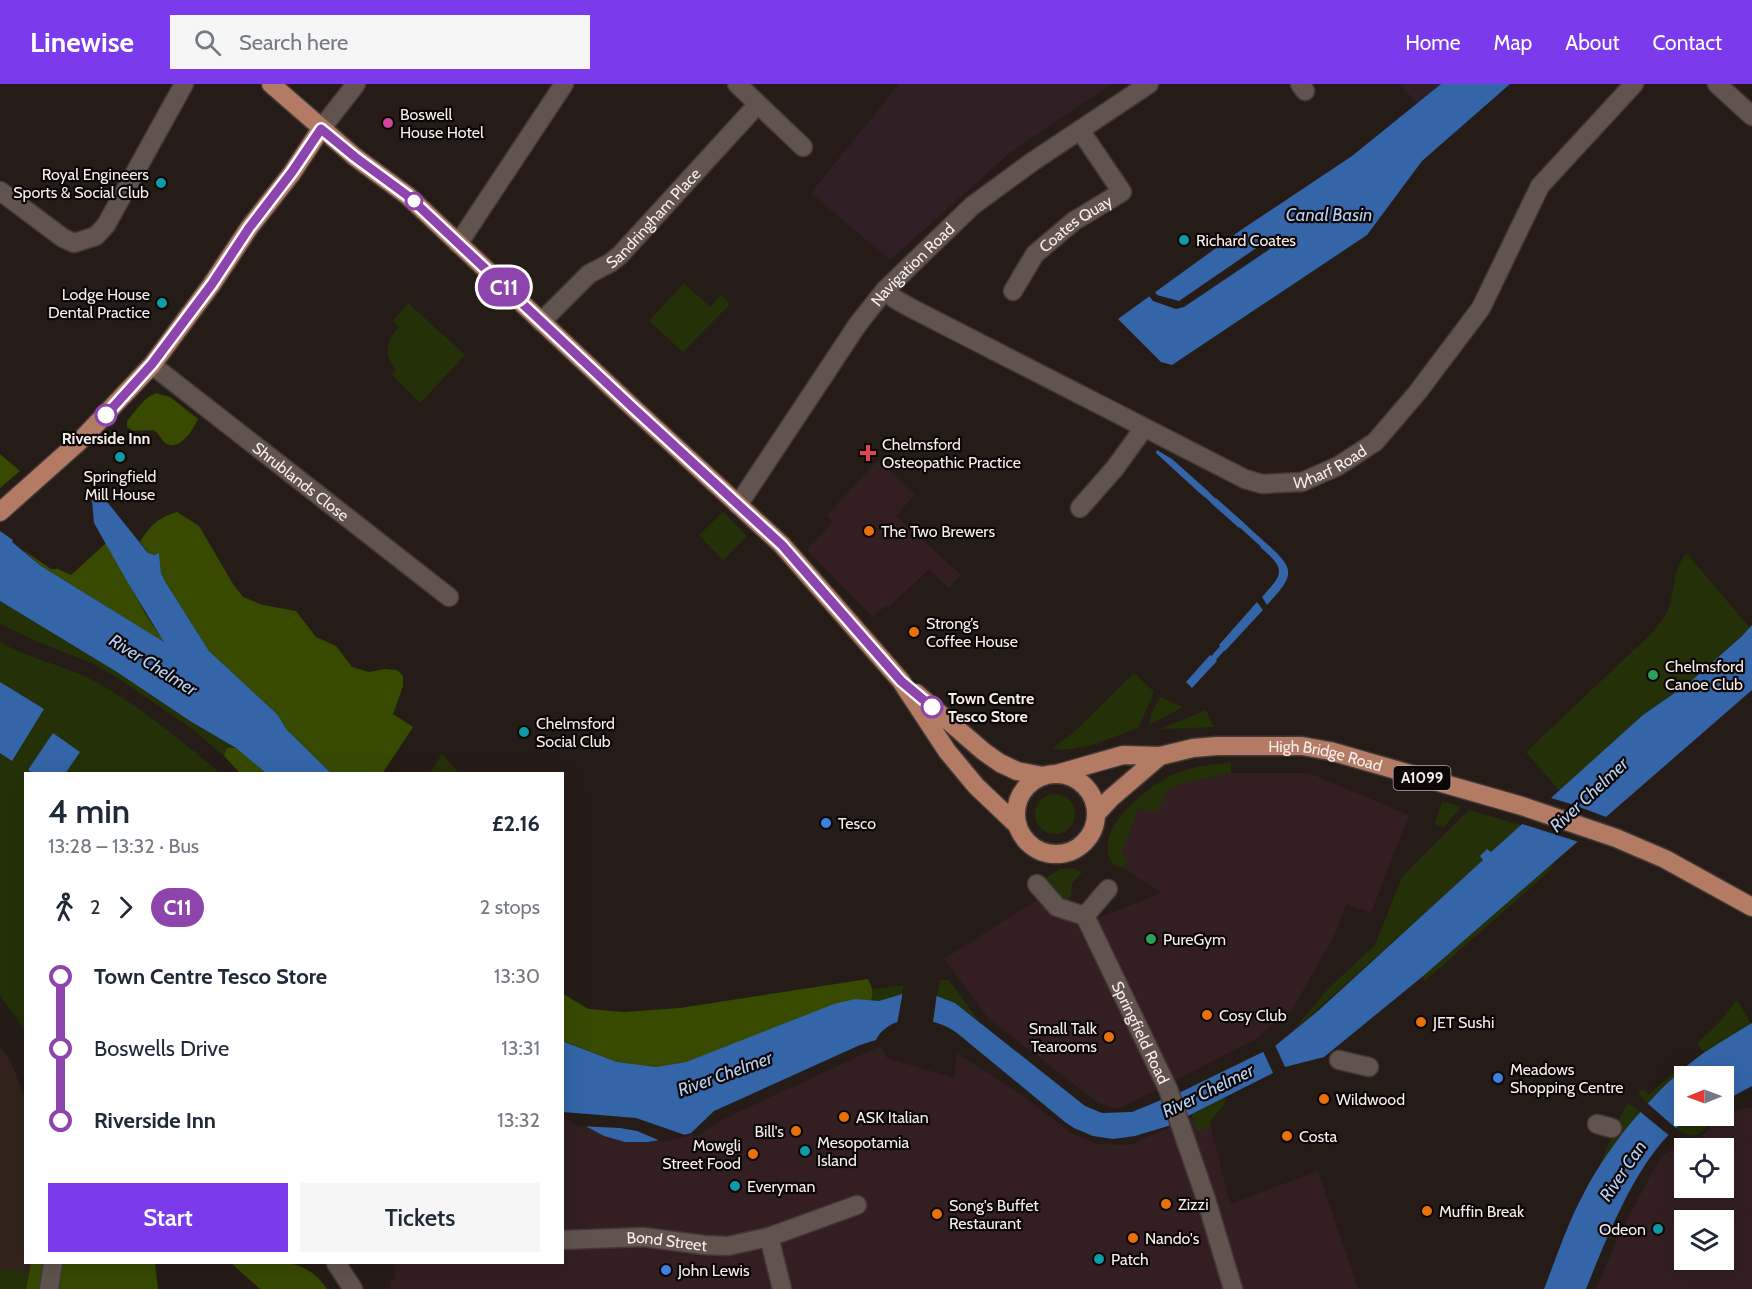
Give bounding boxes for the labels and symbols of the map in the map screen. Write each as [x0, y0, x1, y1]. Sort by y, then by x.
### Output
place label: Boswell House Hotel [400, 105, 484, 142]
marker: Boswell House Hotel [381, 116, 395, 130]
street label: Sandringham Place [602, 164, 705, 272]
place label: Royal Engineers Sports & Social Club [13, 165, 149, 202]
marker: Royal Engineers Sports & Social Club [154, 176, 168, 190]
street label: Coates Quay [1035, 191, 1116, 256]
unlabelled marker [405, 192, 423, 210]
water label: Canal Basin [1286, 204, 1372, 226]
street label: Navigation Road [867, 219, 959, 310]
place label: Richard Coates [1196, 231, 1296, 250]
marker: Richard Coates [1177, 233, 1191, 247]
line badge: C11 [470, 268, 538, 306]
place label: Lodge House Dental Practice [48, 285, 150, 322]
marker: Lodge House Dental Practice [155, 296, 169, 310]
marker: Riverside Inn [95, 404, 117, 426]
place label: Riverside Inn [62, 429, 150, 448]
place label: Chelmsford Osteopathic Practice [882, 435, 1021, 472]
street label: Shrublands Close [249, 438, 353, 525]
street label: Wharf Road [1293, 441, 1370, 492]
marker: Chelmsford Osteopathic Practice [859, 444, 877, 462]
marker: Springfield Mill House [113, 450, 127, 464]
place label: Springfield Mill House [84, 467, 156, 504]
place label: The Two Brewers [881, 522, 995, 541]
marker: The Two Brewers [862, 524, 876, 538]
place label: Strong’s Coffee House [926, 614, 1018, 651]
marker: Strong’s Coffee House [907, 625, 921, 639]
water label: River Chelmer [105, 629, 202, 701]
place label: Chelmsford Canoe Club [1665, 657, 1744, 694]
marker: Chelmsford Canoe Club [1646, 668, 1660, 682]
place label: Town Centre Tesco Store [948, 689, 1034, 726]
marker: Town Centre Tesco Store [921, 696, 943, 718]
place label: Chelmsford Social Club [536, 714, 615, 751]
marker: Chelmsford Social Club [517, 725, 531, 739]
street label: High Bridge Road [1268, 737, 1384, 775]
water label: River Chelmer [1545, 752, 1634, 837]
road number: A1099 [1394, 766, 1450, 790]
place label: Tesco [838, 814, 876, 833]
marker: Tesco [819, 816, 833, 830]
place label: PureGym [1163, 930, 1226, 949]
marker: PureGym [1144, 932, 1158, 946]
street label: Springfield Road [1108, 978, 1173, 1087]
place label: Cosy Club [1219, 1006, 1287, 1025]
marker: Cosy Club [1200, 1008, 1214, 1022]
place label: JET Sushi [1432, 1013, 1494, 1032]
marker: JET Sushi [1414, 1015, 1428, 1029]
place label: Small Talk Tearooms [1029, 1019, 1098, 1056]
marker: Small Talk Tearooms [1102, 1030, 1116, 1044]
water label: River Chelmer [675, 1046, 777, 1101]
water label: River Chelmer [1159, 1059, 1259, 1123]
place label: Meadows Shopping Centre [1510, 1060, 1624, 1097]
north arrow [1674, 1066, 1734, 1126]
marker: Meadows Shopping Centre [1491, 1071, 1505, 1085]
place label: Wildwood [1336, 1090, 1405, 1109]
marker: Wildwood [1317, 1092, 1331, 1106]
place label: ASK Italian [856, 1108, 929, 1127]
marker: ASK Italian [837, 1110, 851, 1124]
place label: Bill's [755, 1122, 784, 1141]
marker: Bill's [789, 1124, 803, 1138]
place label: Costa [1299, 1127, 1337, 1146]
marker: Costa [1280, 1129, 1294, 1143]
place label: Mesopotamia Island [817, 1133, 910, 1170]
place label: Mowgli Street Food [662, 1136, 741, 1173]
water label: River Can [1595, 1137, 1651, 1205]
marker: Mesopotamia Island [798, 1144, 812, 1158]
marker: Mowgli Street Food [746, 1147, 760, 1161]
place label: Everyman [747, 1177, 815, 1196]
marker: Everyman [728, 1179, 742, 1193]
place label: Zizzi [1178, 1195, 1209, 1214]
place label: Song's Buffet Restaurant [949, 1196, 1039, 1233]
marker: Zizzi [1159, 1197, 1173, 1211]
place label: Muffin Break [1439, 1202, 1525, 1221]
marker: Muffin Break [1420, 1204, 1434, 1218]
marker: Song's Buffet Restaurant [930, 1207, 944, 1221]
place label: Odeon [1599, 1220, 1646, 1239]
marker: Odeon [1651, 1222, 1665, 1236]
street label: Bond Street [626, 1228, 708, 1255]
place label: Nando's [1145, 1229, 1200, 1248]
marker: Nando's [1126, 1231, 1140, 1245]
place label: Patch [1111, 1250, 1149, 1269]
marker: Patch [1092, 1252, 1106, 1266]
place label: John Lewis [677, 1261, 750, 1280]
marker: John Lewis [659, 1263, 673, 1277]

